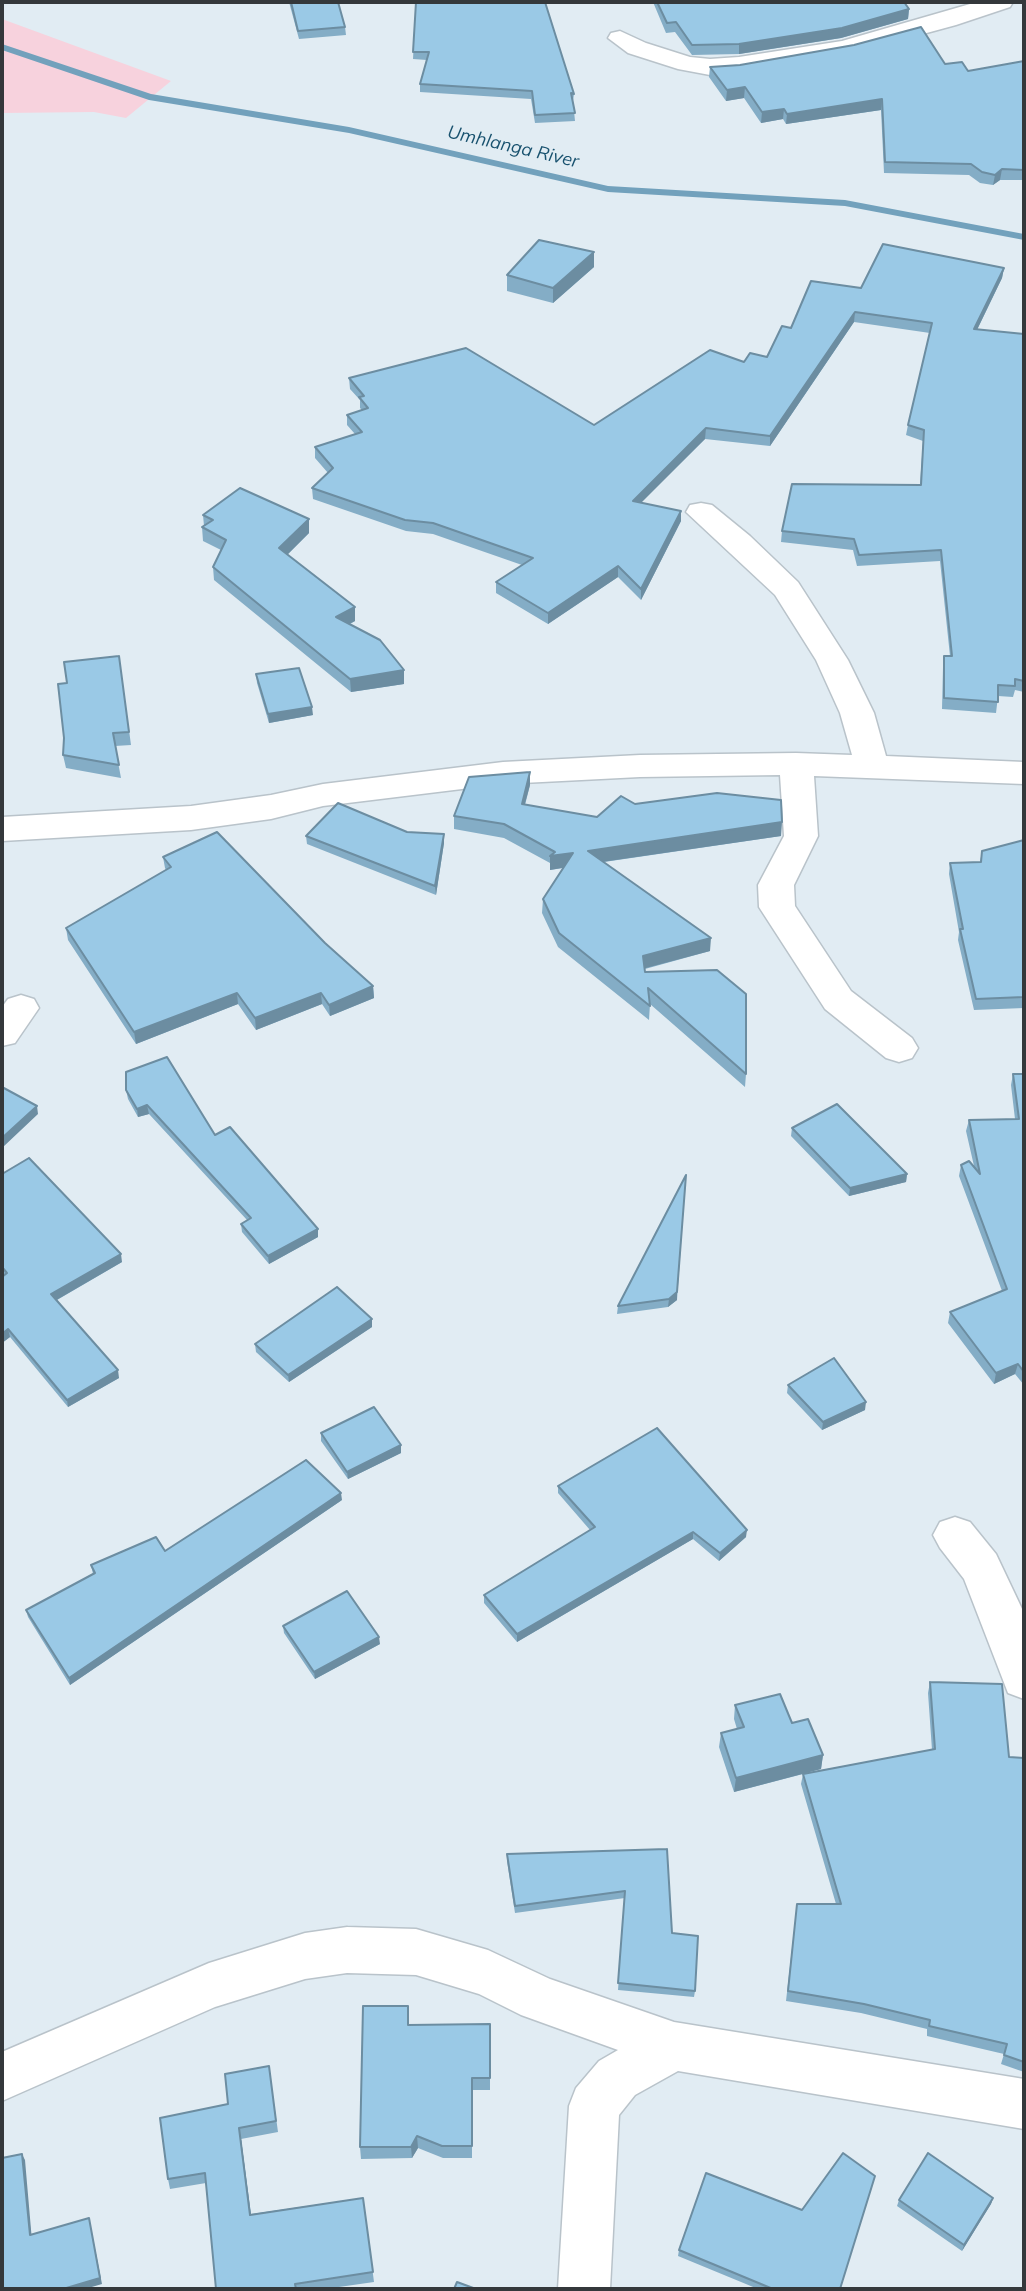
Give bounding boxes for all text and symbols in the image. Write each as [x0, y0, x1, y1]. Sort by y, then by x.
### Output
water label: Umhlanga River [445, 121, 581, 173]

